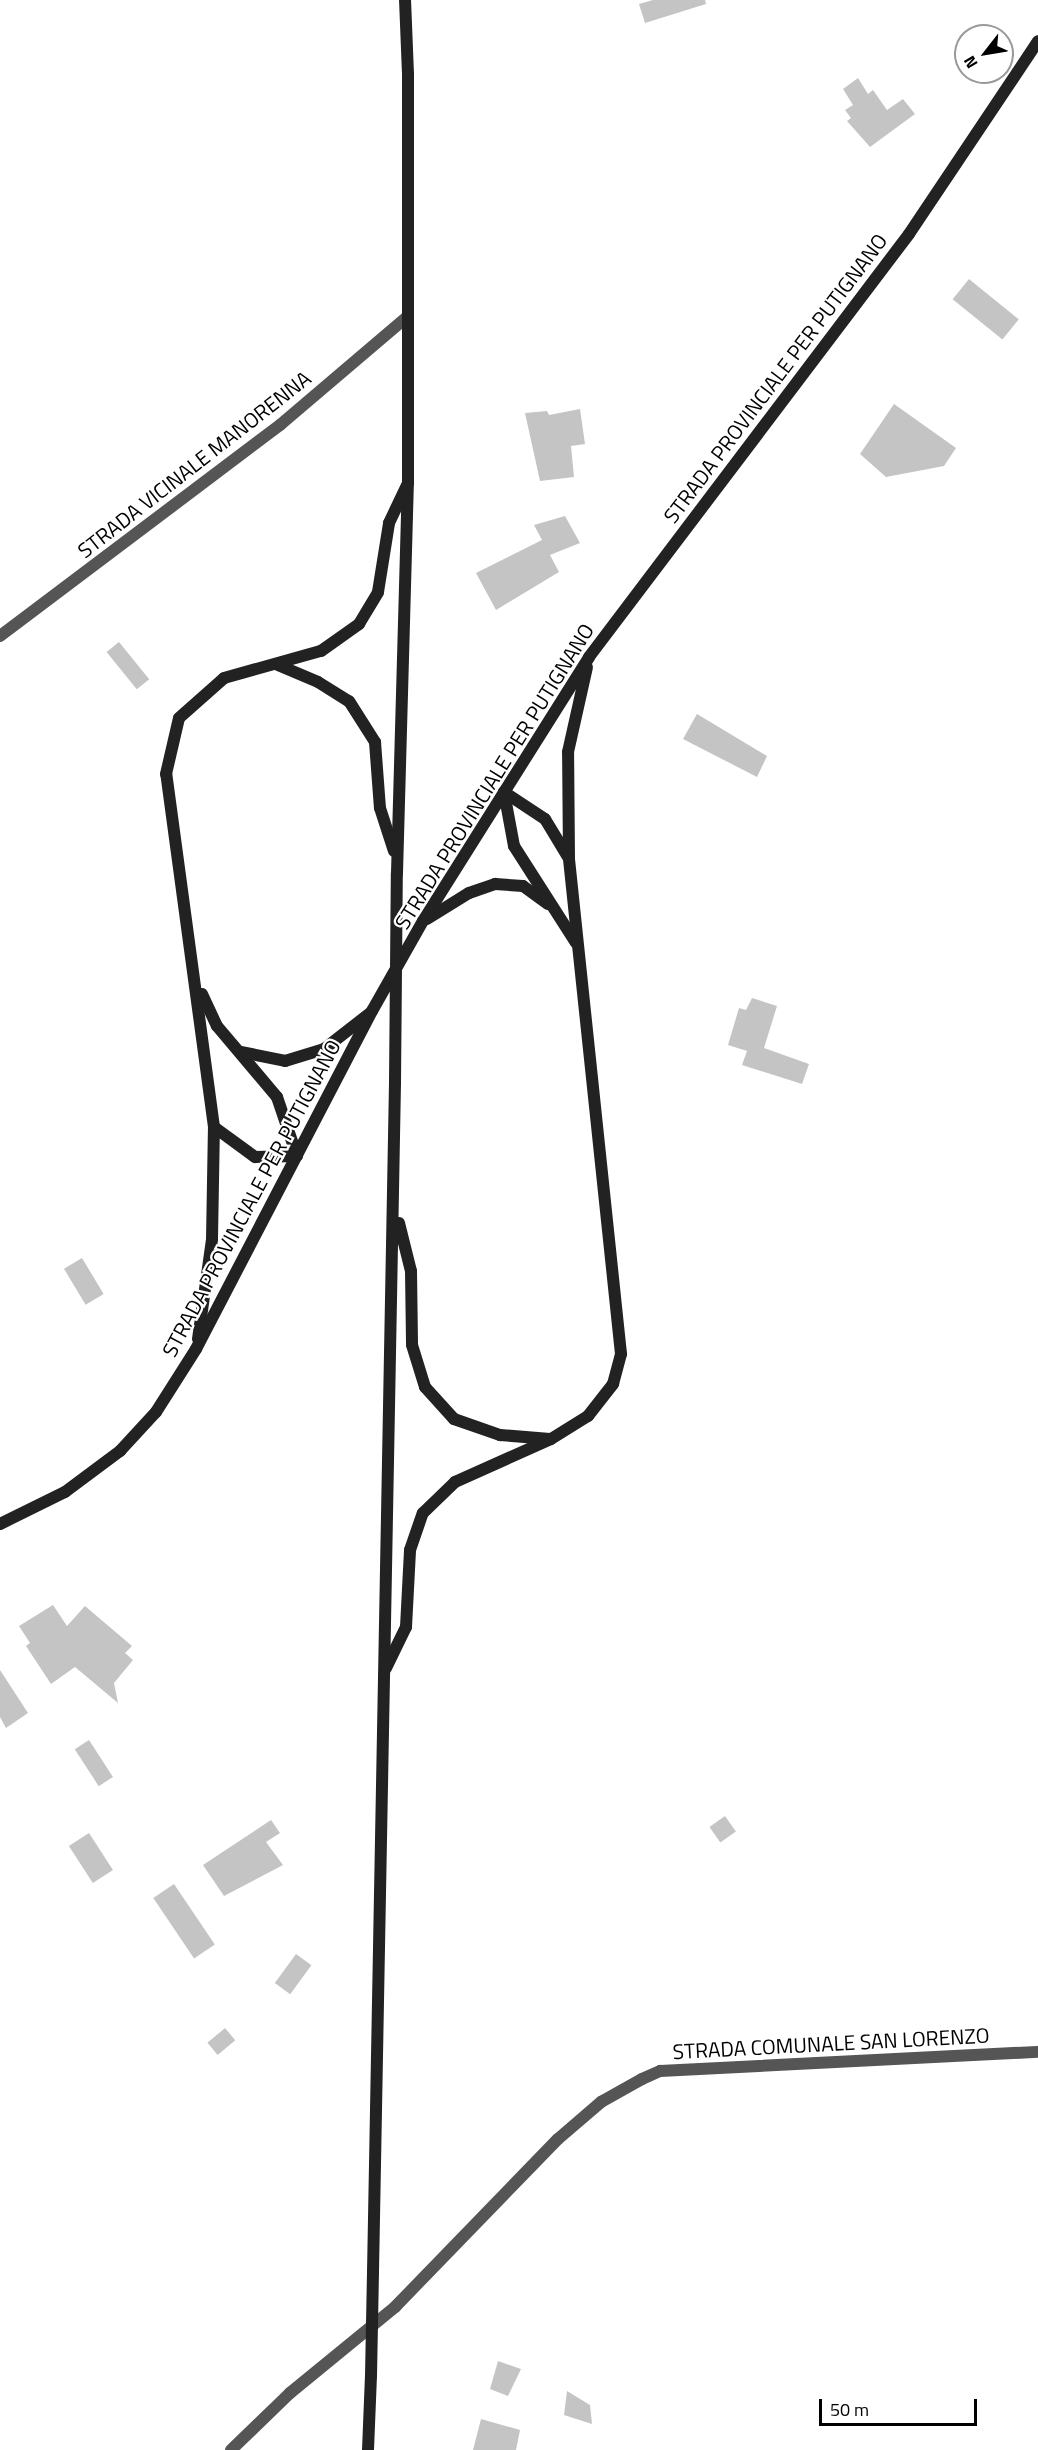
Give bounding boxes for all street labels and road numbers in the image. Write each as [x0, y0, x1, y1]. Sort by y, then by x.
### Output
street label: STRADA PROVINCIALE PER PUTIGNANO [658, 228, 892, 528]
street label: STRADA VICINALE MANORENNA [72, 365, 316, 563]
street label: STRADA PROVINCIALE PER PUTIGNANO [389, 619, 599, 933]
street label: STRADA PROVINCIALE PER PUTIGNANO [156, 1035, 346, 1361]
street label: STRADA COMUNALE SAN LORENZO [672, 2022, 990, 2064]

